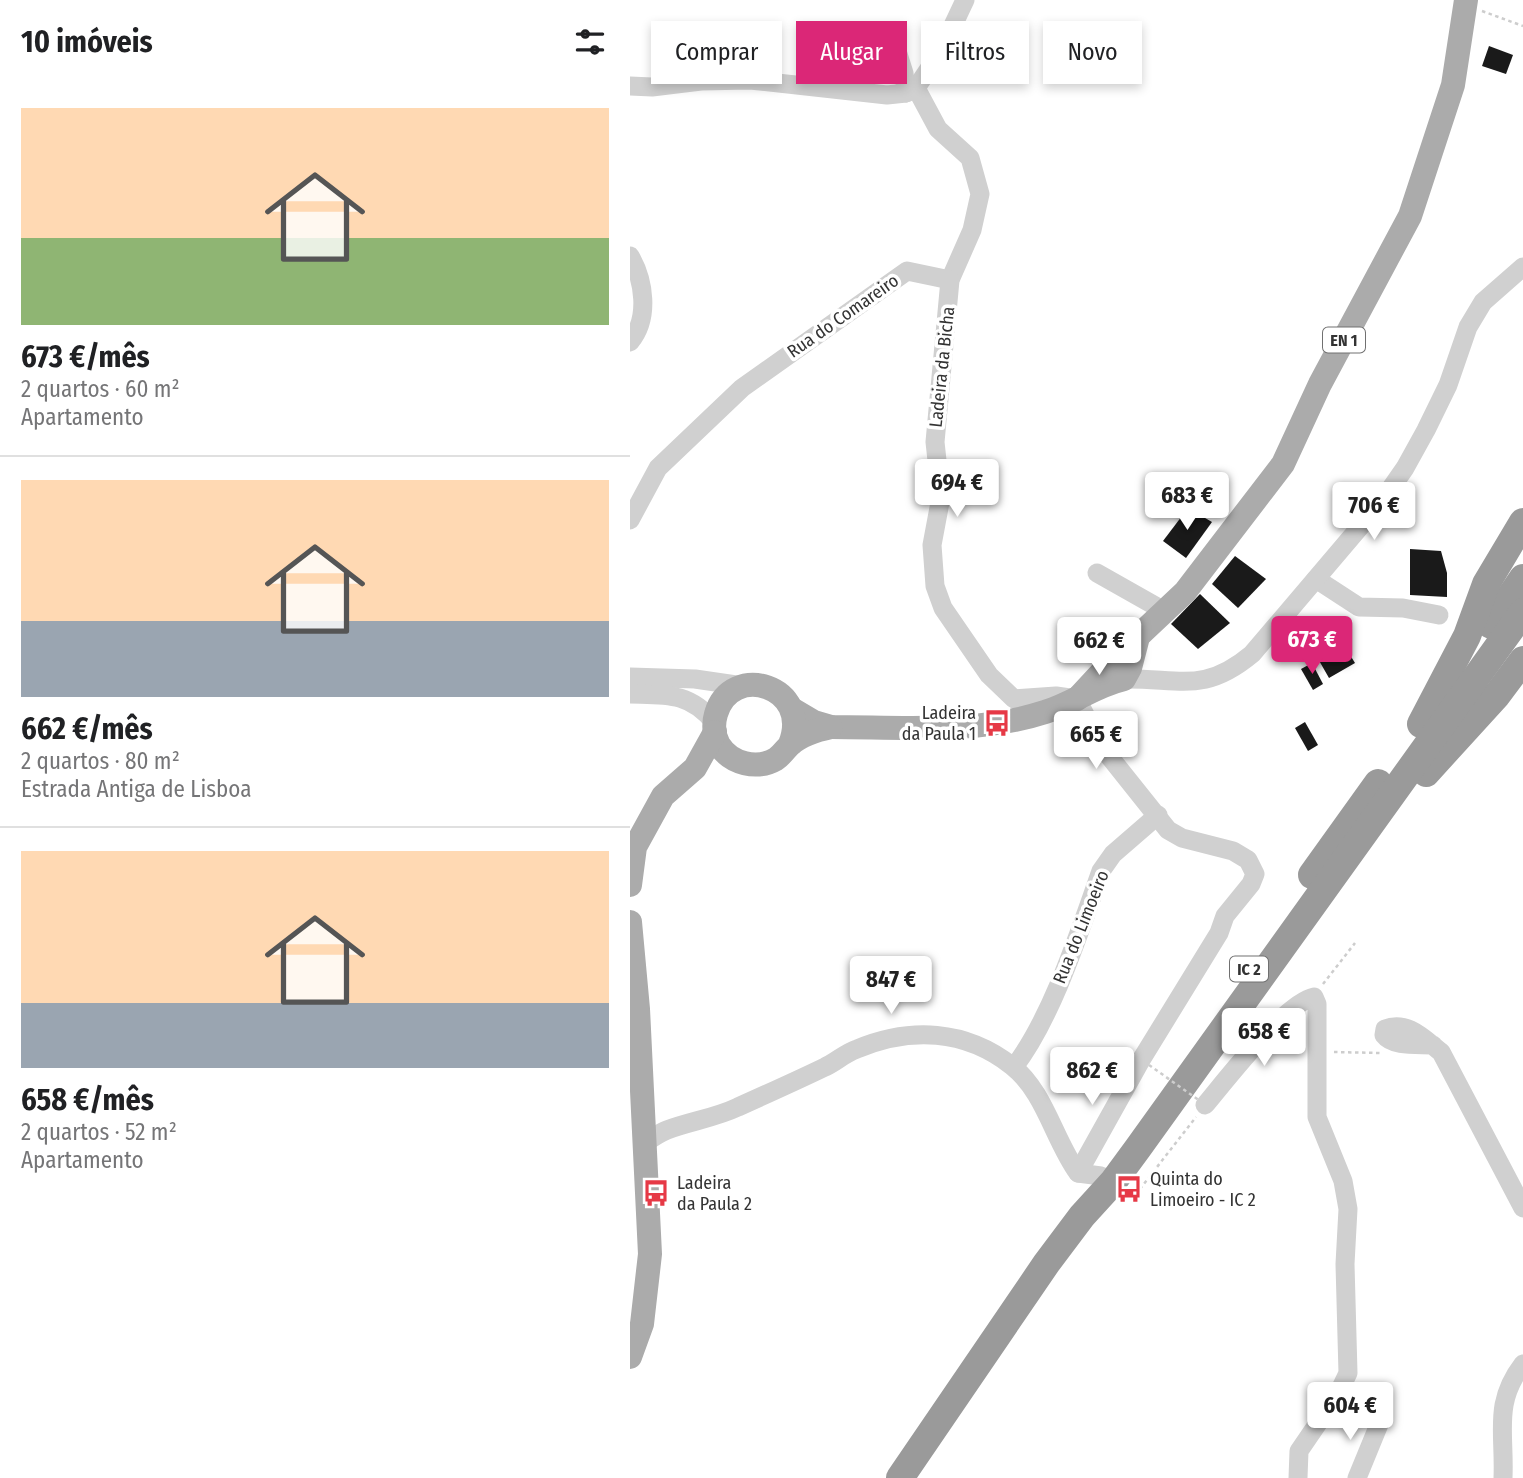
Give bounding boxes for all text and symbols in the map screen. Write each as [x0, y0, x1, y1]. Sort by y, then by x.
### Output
chip: Comprar [651, 21, 782, 84]
chip: Alugar [796, 21, 907, 84]
chip: Filtros [921, 21, 1029, 84]
chip: Novo [1043, 21, 1142, 84]
icon: filters [571, 23, 609, 61]
text: 10 imóveis [21, 24, 153, 60]
icon: home [252, 154, 378, 280]
street label: Rua do Comareiro [783, 269, 903, 363]
street label: Ladeira da Bicha [925, 305, 959, 429]
road number: EN 1 [1323, 328, 1365, 352]
text: 673 €/mês [21, 339, 150, 375]
text: 2 quartos · 60 m² [21, 375, 180, 403]
text: Apartamento [21, 403, 144, 431]
pin: 694 € [908, 460, 1006, 519]
text: 694 € [931, 468, 983, 496]
pin: 683 € [1138, 472, 1236, 532]
text: 683 € [1161, 481, 1213, 509]
pin: 706 € [1325, 482, 1423, 542]
text: 706 € [1348, 491, 1400, 519]
icon: home [252, 526, 378, 652]
pin: 673 € [1263, 616, 1361, 676]
pin: 662 € [1050, 618, 1148, 677]
text: 673 € [1287, 625, 1337, 653]
text: 662 € [1073, 626, 1125, 654]
place label: Ladeira da Paula 1 [902, 702, 976, 745]
bus stop icon: Ladeira da Paula 1 [982, 708, 1012, 738]
text: 662 €/mês [21, 711, 153, 747]
pin: 665 € [1047, 712, 1145, 771]
text: 665 € [1070, 720, 1122, 748]
text: 2 quartos · 80 m² [21, 747, 180, 775]
text: Estrada Antiga de Lisboa [21, 775, 251, 803]
street label: Rua do Limoeiro [1048, 867, 1114, 987]
icon: home [252, 897, 378, 1023]
pin: 847 € [842, 956, 940, 1016]
road number: IC 2 [1230, 956, 1268, 981]
text: 847 € [866, 965, 916, 993]
pin: 658 € [1215, 1009, 1313, 1068]
text: 658 € [1238, 1017, 1290, 1045]
pin: 862 € [1043, 1048, 1141, 1107]
text: 862 € [1066, 1056, 1118, 1084]
text: 658 €/mês [21, 1082, 154, 1118]
text: 2 quartos · 52 m² [21, 1118, 177, 1146]
text: Apartamento [21, 1146, 144, 1174]
place label: Quinta do Limoeiro - IC 2 [1150, 1168, 1256, 1211]
place label: Ladeira da Paula 2 [677, 1172, 752, 1215]
bus stop icon: Quinta do Limoeiro - IC 2 [1114, 1174, 1144, 1204]
bus stop icon: Ladeira da Paula 2 [641, 1178, 671, 1208]
pin: 604 € [1301, 1382, 1399, 1442]
text: 604 € [1323, 1391, 1377, 1419]

